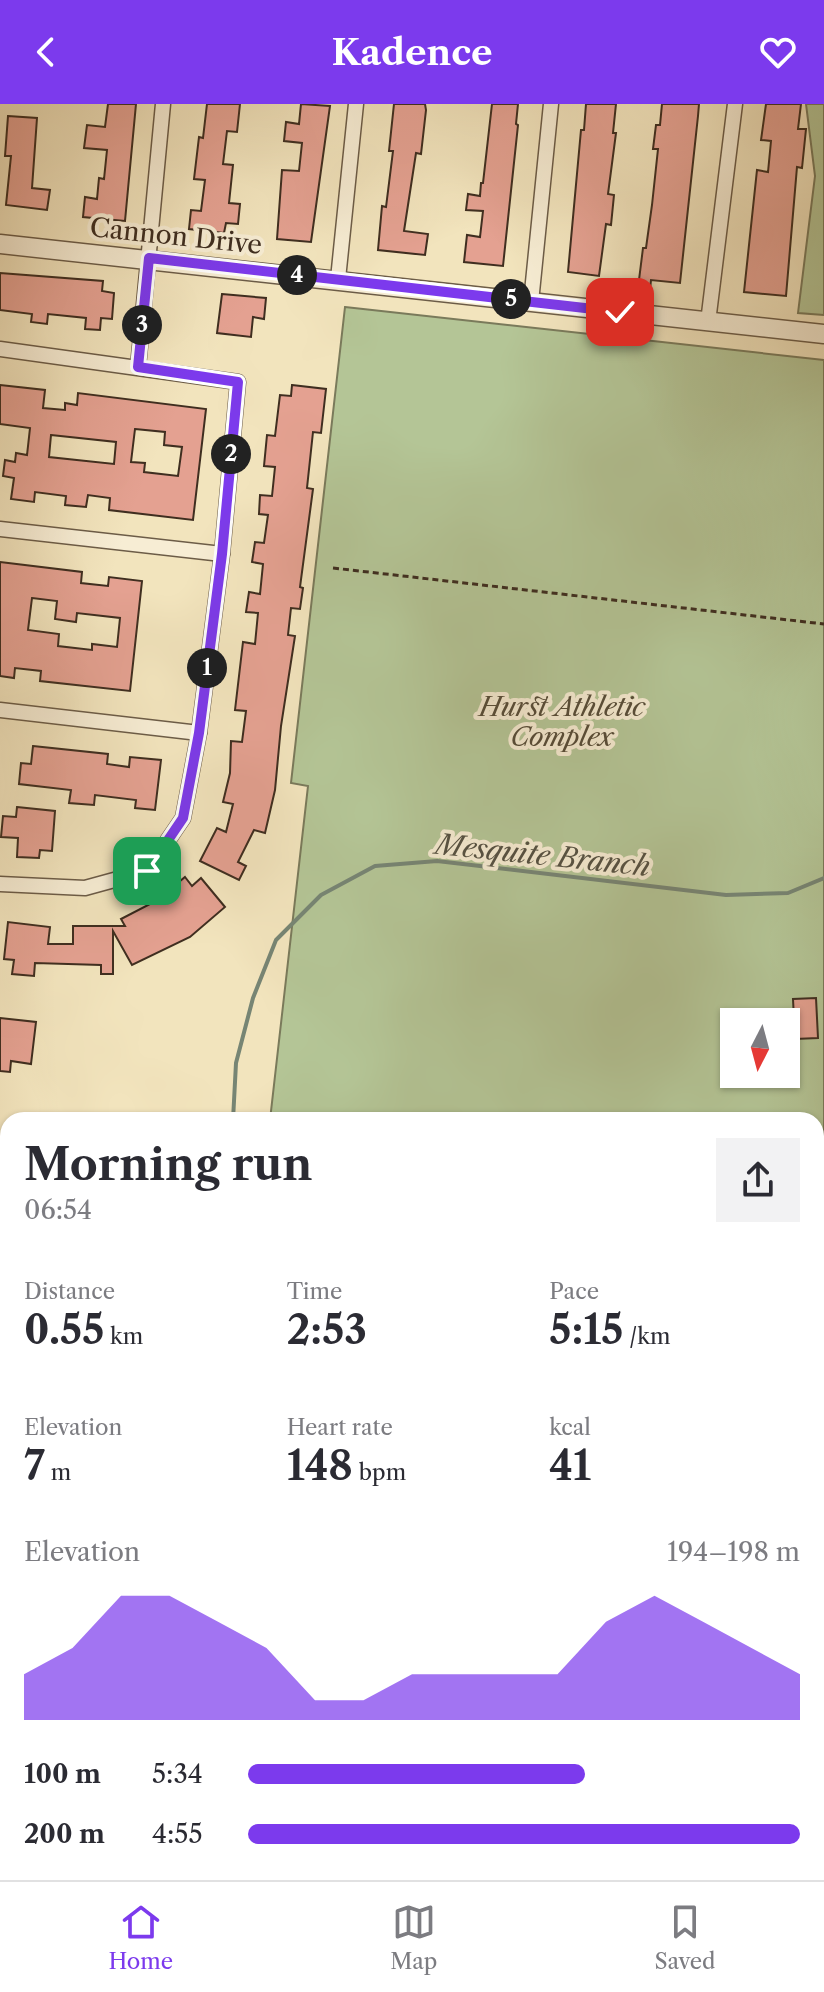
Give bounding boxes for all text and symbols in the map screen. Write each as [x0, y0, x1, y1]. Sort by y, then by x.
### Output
icon: back [24, 30, 68, 74]
text: Kadence [331, 30, 493, 74]
icon: heart [756, 30, 800, 74]
street label: Cannon Drive [88, 211, 264, 261]
pin: 4 [277, 255, 317, 295]
text: 4 [290, 261, 304, 288]
pin [586, 278, 654, 346]
pin: 5 [491, 279, 531, 319]
text: 5 [505, 285, 517, 312]
icon: check [598, 290, 642, 334]
pin: 3 [122, 305, 162, 345]
text: 3 [136, 311, 148, 338]
pin: 2 [211, 434, 251, 474]
text: 2 [225, 440, 238, 467]
pin: 1 [187, 648, 227, 688]
text: 1 [202, 654, 212, 681]
park label: Hurst Athletic Complex [477, 691, 646, 753]
water label: Mesquite Branch [431, 827, 652, 883]
pin [113, 837, 181, 905]
icon: arrive [125, 849, 169, 893]
north arrow [720, 1008, 800, 1088]
map controls [720, 1008, 800, 1088]
text: Morning run [24, 1137, 313, 1191]
button: share [716, 1138, 800, 1222]
text: 06:54 [24, 1194, 92, 1226]
text: Distance [24, 1278, 115, 1305]
text: Time [287, 1278, 342, 1305]
text: Pace [549, 1278, 599, 1305]
text: 0.55 [24, 1305, 104, 1354]
text: 2:53 [287, 1305, 367, 1354]
text: 5:15 [549, 1305, 623, 1354]
text: km [104, 1323, 143, 1350]
text: /km [623, 1323, 670, 1350]
text: Elevation [24, 1414, 122, 1441]
text: Heart rate [287, 1414, 393, 1441]
text: kcal [549, 1414, 591, 1441]
text: 7 [24, 1441, 45, 1490]
text: 148 [287, 1441, 353, 1490]
text: 41 [549, 1441, 591, 1490]
text: m [45, 1459, 71, 1486]
text: bpm [353, 1459, 406, 1486]
text: Elevation [24, 1536, 140, 1568]
text: 194–198 m [667, 1536, 800, 1568]
text: 100 m [24, 1758, 101, 1790]
text: 5:34 [152, 1758, 203, 1790]
text: 200 m [24, 1818, 105, 1850]
text: 4:55 [152, 1818, 203, 1850]
tab: Home [109, 1900, 173, 1975]
tab: Map [390, 1900, 437, 1975]
tab: Saved [654, 1900, 715, 1975]

